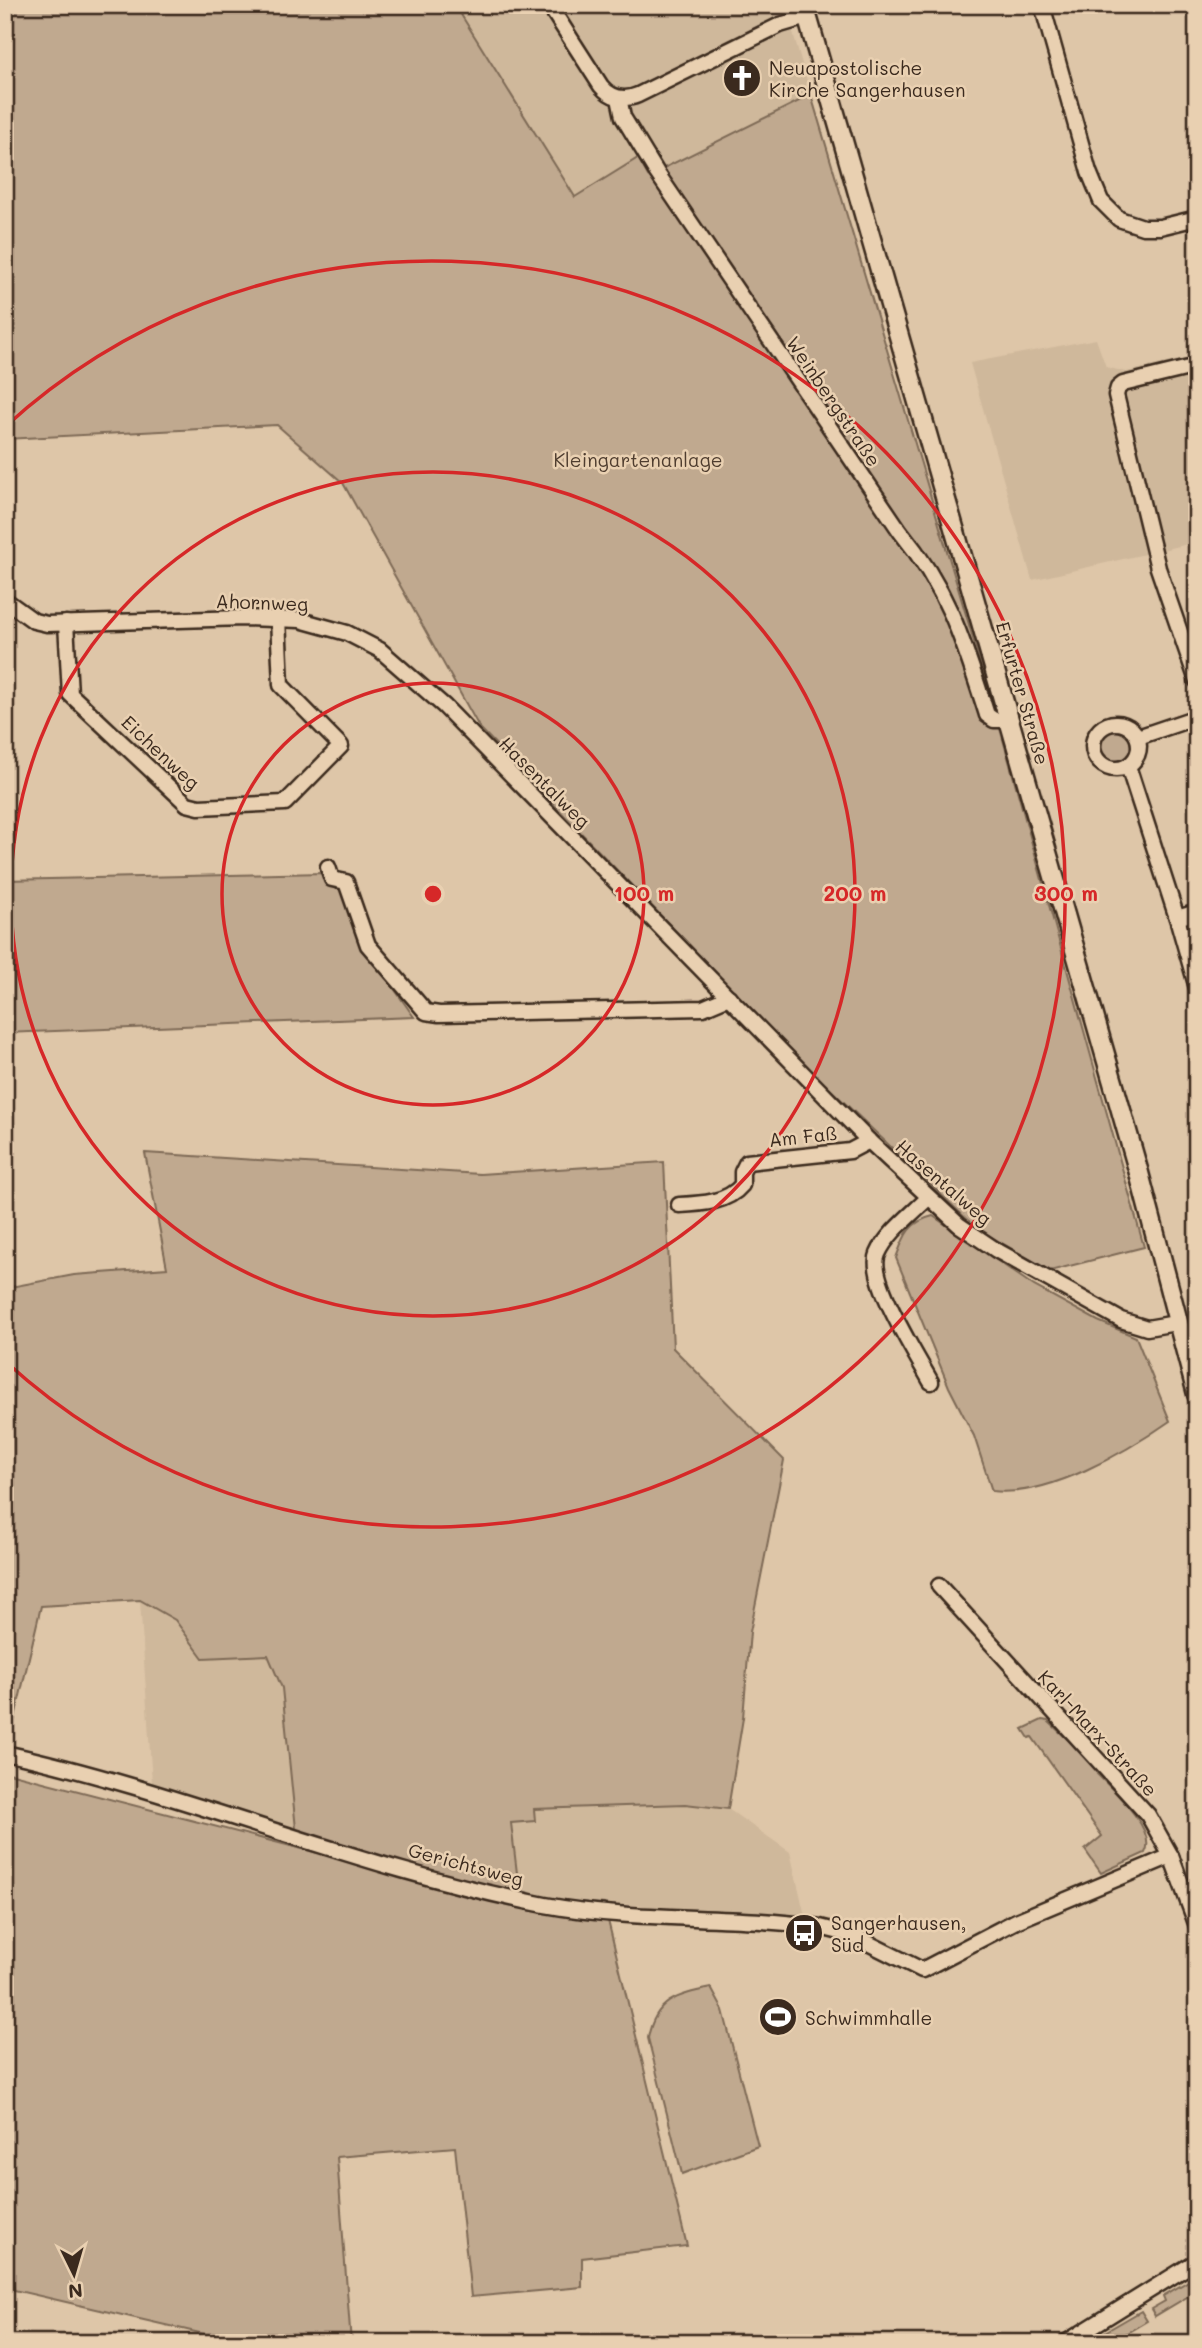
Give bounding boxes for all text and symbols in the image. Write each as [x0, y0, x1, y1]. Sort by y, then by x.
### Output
place label: Neuapostolische Kirche Sangerhausen [769, 55, 965, 102]
church icon: Neuapostolische Kirche Sangerhausen [721, 57, 763, 99]
street label: Weinbergstraße [781, 331, 887, 471]
park label: Kleingartenanlage [553, 447, 723, 472]
street label: Ahornweg [215, 588, 309, 616]
street label: Erfurter Straße [991, 619, 1055, 767]
street label: Eichenweg [116, 709, 206, 795]
street label: Hasentalweg [494, 731, 596, 833]
text: 100 m [614, 879, 674, 906]
text: 200 m [824, 879, 886, 906]
text: 300 m [1034, 879, 1098, 906]
centre of rings [421, 882, 445, 906]
street label: Am Faß [767, 1120, 839, 1152]
street label: Hasentalweg [891, 1133, 997, 1231]
street label: Karl-Marx-Straße [1033, 1664, 1163, 1802]
street label: Gerichtsweg [406, 1837, 526, 1891]
place label: Sangerhausen, Süd [831, 1910, 967, 1957]
bus stop icon: Sangerhausen, Süd [783, 1912, 825, 1954]
sports icon: Schwimmhalle [757, 1996, 799, 2038]
place label: Schwimmhalle [805, 2005, 932, 2030]
north arrow [38, 2240, 108, 2310]
text: N [67, 2278, 84, 2305]

